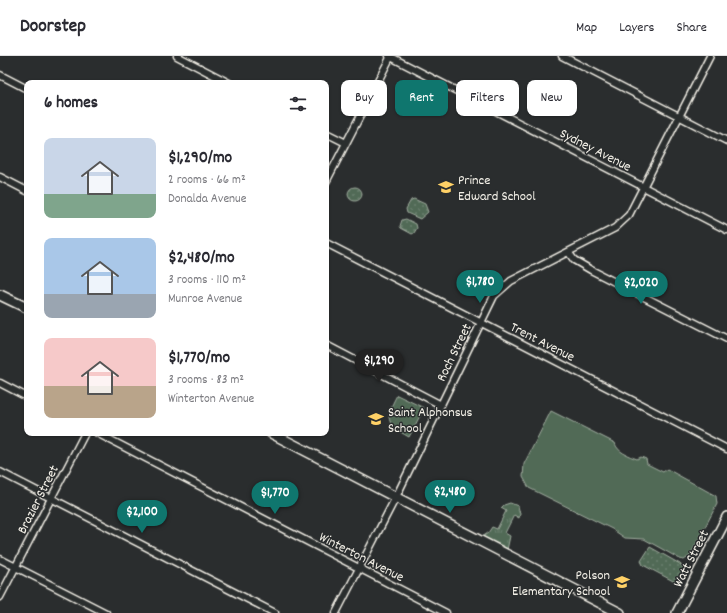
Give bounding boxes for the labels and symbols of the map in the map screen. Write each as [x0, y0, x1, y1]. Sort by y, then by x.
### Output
street label: Sydney Avenue [556, 124, 634, 177]
place label: Prince Edward School [458, 171, 536, 207]
school or university icon: Prince Edward School [437, 178, 455, 196]
pin: $1,780 [447, 270, 513, 304]
pin: $2,020 [608, 271, 674, 305]
street label: Trent Avenue [506, 318, 578, 368]
street label: Roch Street [432, 320, 477, 385]
pin: $1,290 [346, 349, 412, 383]
place label: Saint Alphonsus School [388, 403, 473, 439]
school or university icon: Saint Alphonsus School [367, 410, 385, 428]
street label: Brazier Street [13, 462, 65, 538]
pin: $2,480 [417, 480, 483, 514]
pin: $1,770 [242, 481, 308, 515]
pin: $2,100 [109, 500, 175, 534]
street label: Watt Street [669, 527, 715, 591]
street label: Winterton Avenue [315, 528, 407, 588]
place label: Polson Elementary School [512, 566, 611, 602]
school or university icon: Polson Elementary School [613, 573, 631, 591]

